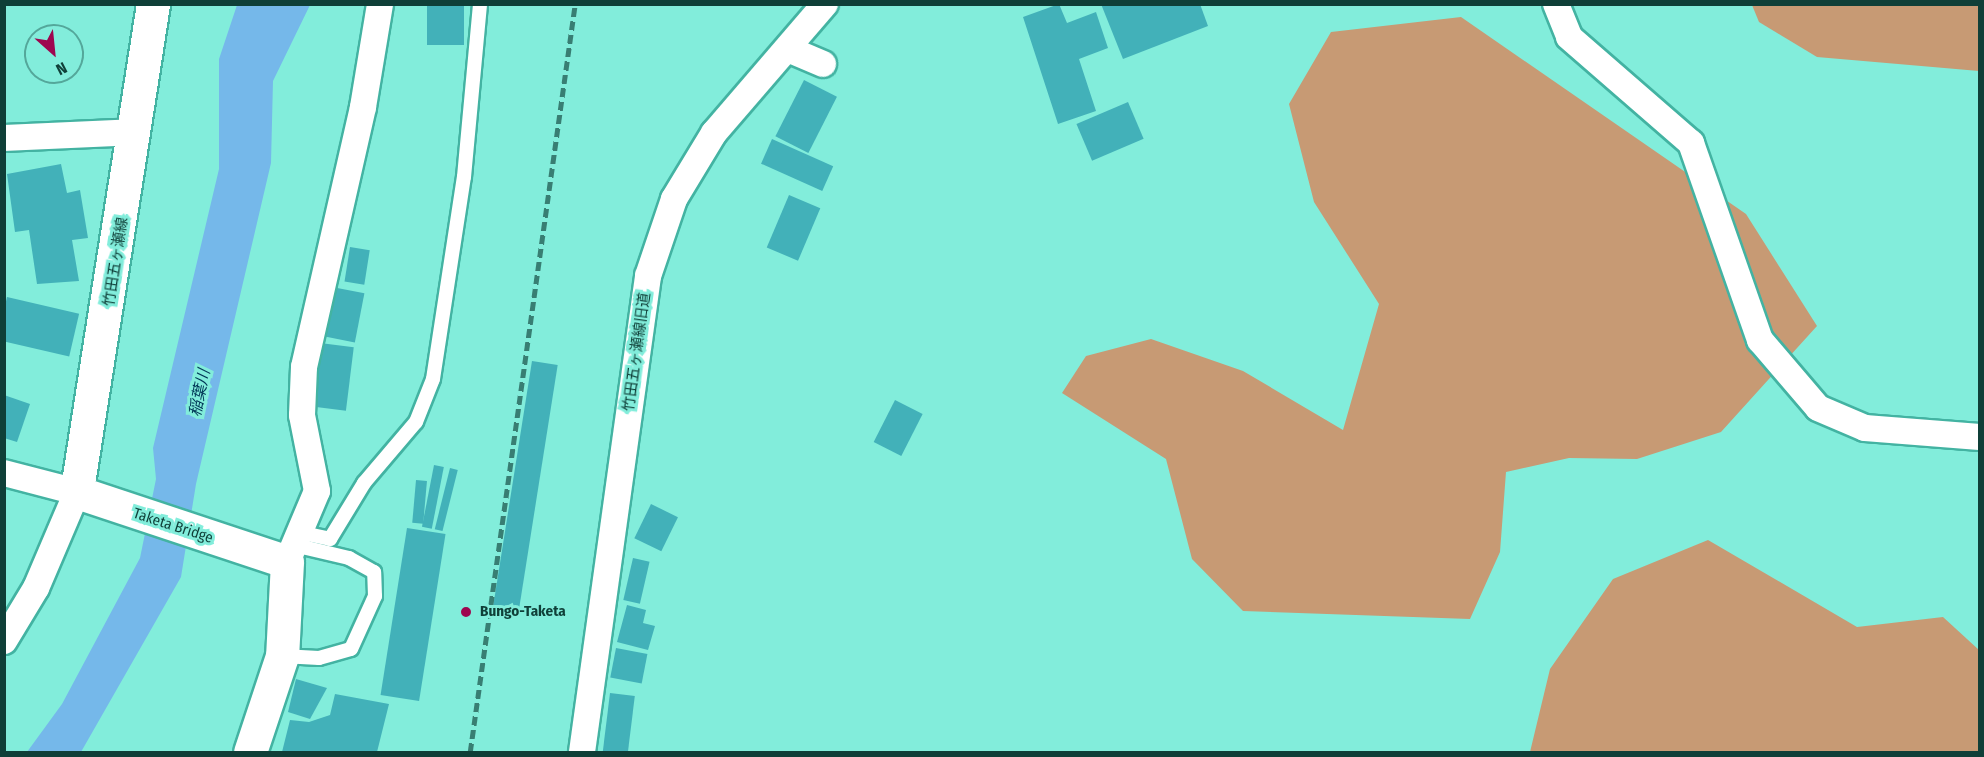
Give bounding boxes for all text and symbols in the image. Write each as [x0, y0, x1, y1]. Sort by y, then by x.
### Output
north arrow [24, 24, 84, 84]
text: N [53, 58, 70, 79]
street label: 竹田五ヶ瀬線 [100, 216, 132, 308]
street label: 竹田五ヶ瀬線旧道 [620, 291, 654, 413]
water label: 稲葉川 [186, 368, 214, 418]
street label: Taketa Bridge [131, 505, 215, 547]
marker: Bungo-Taketa [457, 603, 475, 621]
place label: Bungo-Taketa [480, 603, 566, 621]

